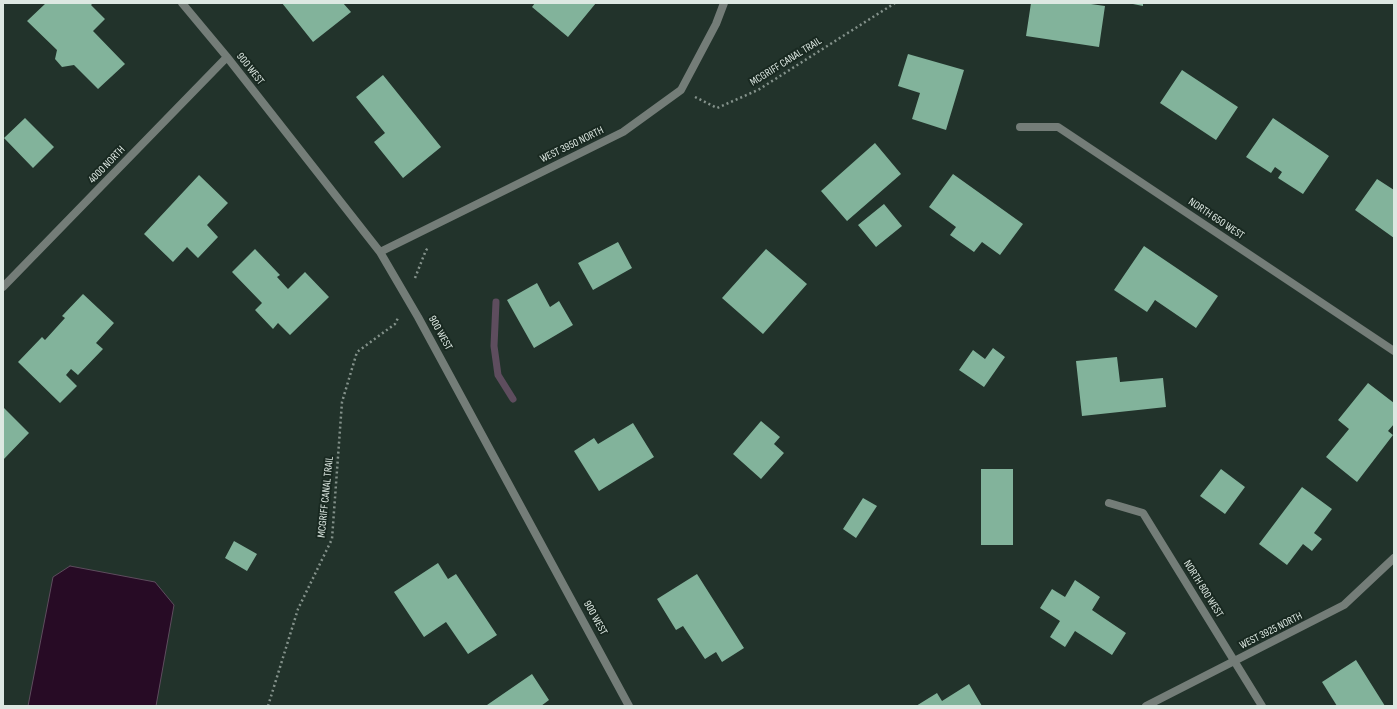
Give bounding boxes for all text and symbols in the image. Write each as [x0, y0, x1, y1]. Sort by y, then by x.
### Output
street label: MCGRIFF CANAL TRAIL [748, 35, 824, 89]
street label: 900 WEST [233, 50, 267, 88]
street label: WEST 3950 NORTH [538, 124, 606, 166]
street label: 4000 NORTH [86, 143, 128, 187]
street label: NORTH 650 WEST [1186, 196, 1246, 242]
street label: 900 WEST [425, 314, 455, 352]
street label: MCGRIFF CANAL TRAIL [315, 456, 337, 538]
street label: NORTH 800 WEST [1180, 558, 1226, 620]
street label: 900 WEST [580, 599, 610, 637]
street label: WEST 3925 NORTH [1237, 610, 1305, 652]

